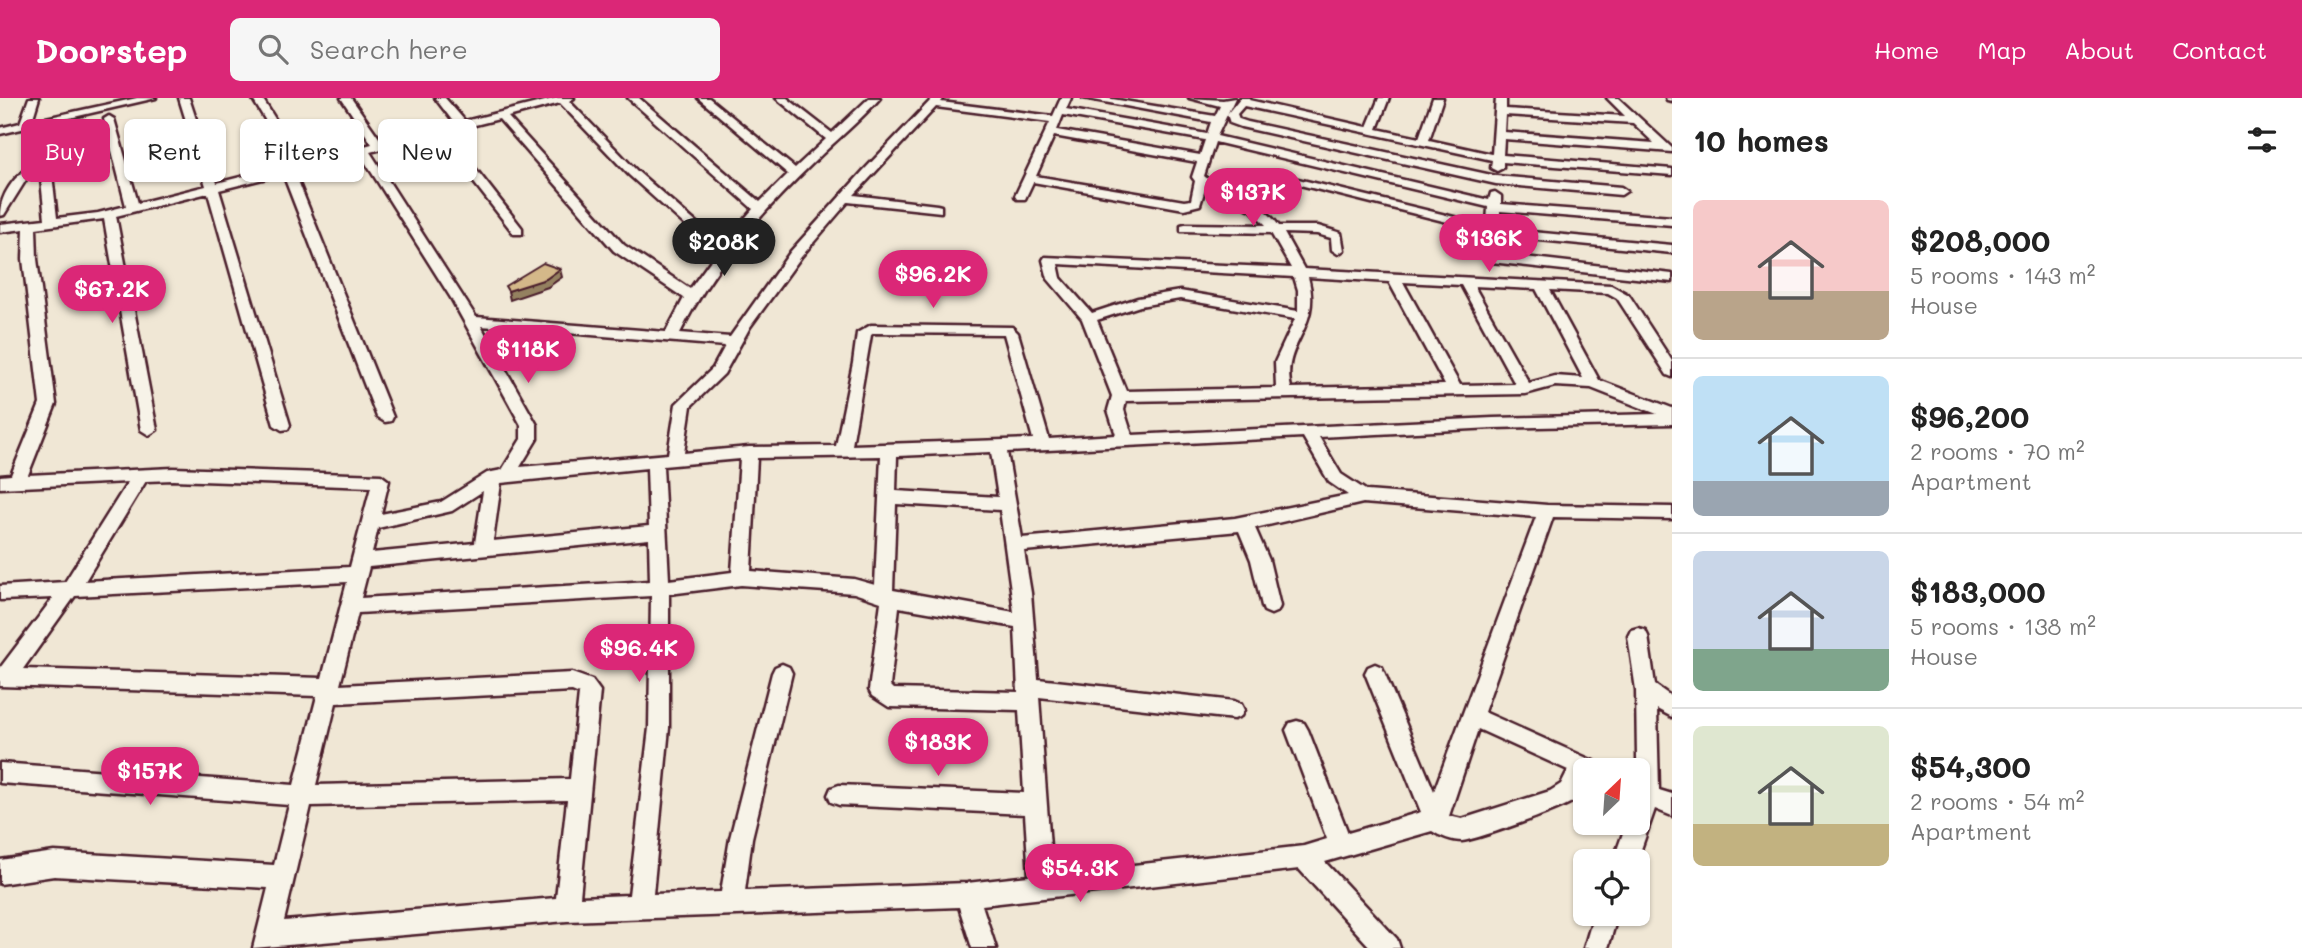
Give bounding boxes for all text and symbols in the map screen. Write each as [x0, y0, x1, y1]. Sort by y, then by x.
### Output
search box [230, 18, 720, 81]
text: Doorstep [35, 28, 188, 71]
icon: search [254, 30, 292, 68]
text: Search here [310, 32, 468, 66]
text: Home [1874, 34, 1939, 65]
text: Map [1977, 34, 2026, 65]
text: About [2064, 34, 2134, 65]
text: Contact [2172, 34, 2267, 65]
chip: Buy [21, 119, 110, 182]
chip: Rent [124, 119, 226, 182]
chip: Filters [240, 119, 364, 182]
chip: New [378, 119, 477, 182]
text: 10 homes [1693, 120, 1829, 160]
icon: filters [2243, 121, 2281, 159]
pin: $137K [1204, 169, 1302, 228]
text: $137K [1220, 176, 1286, 206]
pin: $136K [1440, 214, 1538, 274]
pin: $208K [675, 218, 773, 278]
text: $208,000 [1910, 220, 2050, 260]
text: $136K [1455, 222, 1523, 252]
text: $208K [688, 226, 760, 256]
icon: home [1749, 228, 1833, 312]
pin: $96.2K [876, 250, 990, 310]
text: $96.2K [894, 258, 972, 288]
text: 5 rooms · 143 m² [1910, 260, 2096, 290]
pin: $67.2K [55, 266, 169, 325]
text: $67.2K [74, 273, 150, 303]
text: House [1910, 290, 1978, 320]
pin: $118K [479, 326, 577, 385]
text: $118K [496, 333, 560, 363]
text: $96,200 [1910, 396, 2029, 436]
icon: home [1749, 404, 1833, 488]
text: 2 rooms · 70 m² [1910, 436, 2085, 466]
text: Apartment [1910, 466, 2032, 496]
text: $183,000 [1910, 571, 2046, 611]
icon: home [1749, 579, 1833, 663]
text: 5 rooms · 138 m² [1910, 611, 2096, 641]
pin: $96.4K [582, 624, 696, 684]
text: $96.4K [600, 632, 678, 662]
text: House [1910, 641, 1978, 671]
pin: $183K [889, 718, 987, 778]
text: $183K [904, 726, 972, 756]
text: $54,300 [1910, 746, 2031, 786]
pin: $157K [101, 748, 199, 807]
icon: home [1749, 754, 1833, 838]
text: $157K [117, 755, 183, 785]
north arrow [1573, 758, 1650, 835]
map controls [1573, 758, 1650, 926]
text: 2 rooms · 54 m² [1910, 786, 2085, 816]
text: Apartment [1910, 816, 2032, 846]
pin: $54.3K [1023, 844, 1137, 904]
button: locate [1573, 849, 1650, 926]
text: $54.3K [1041, 852, 1119, 882]

